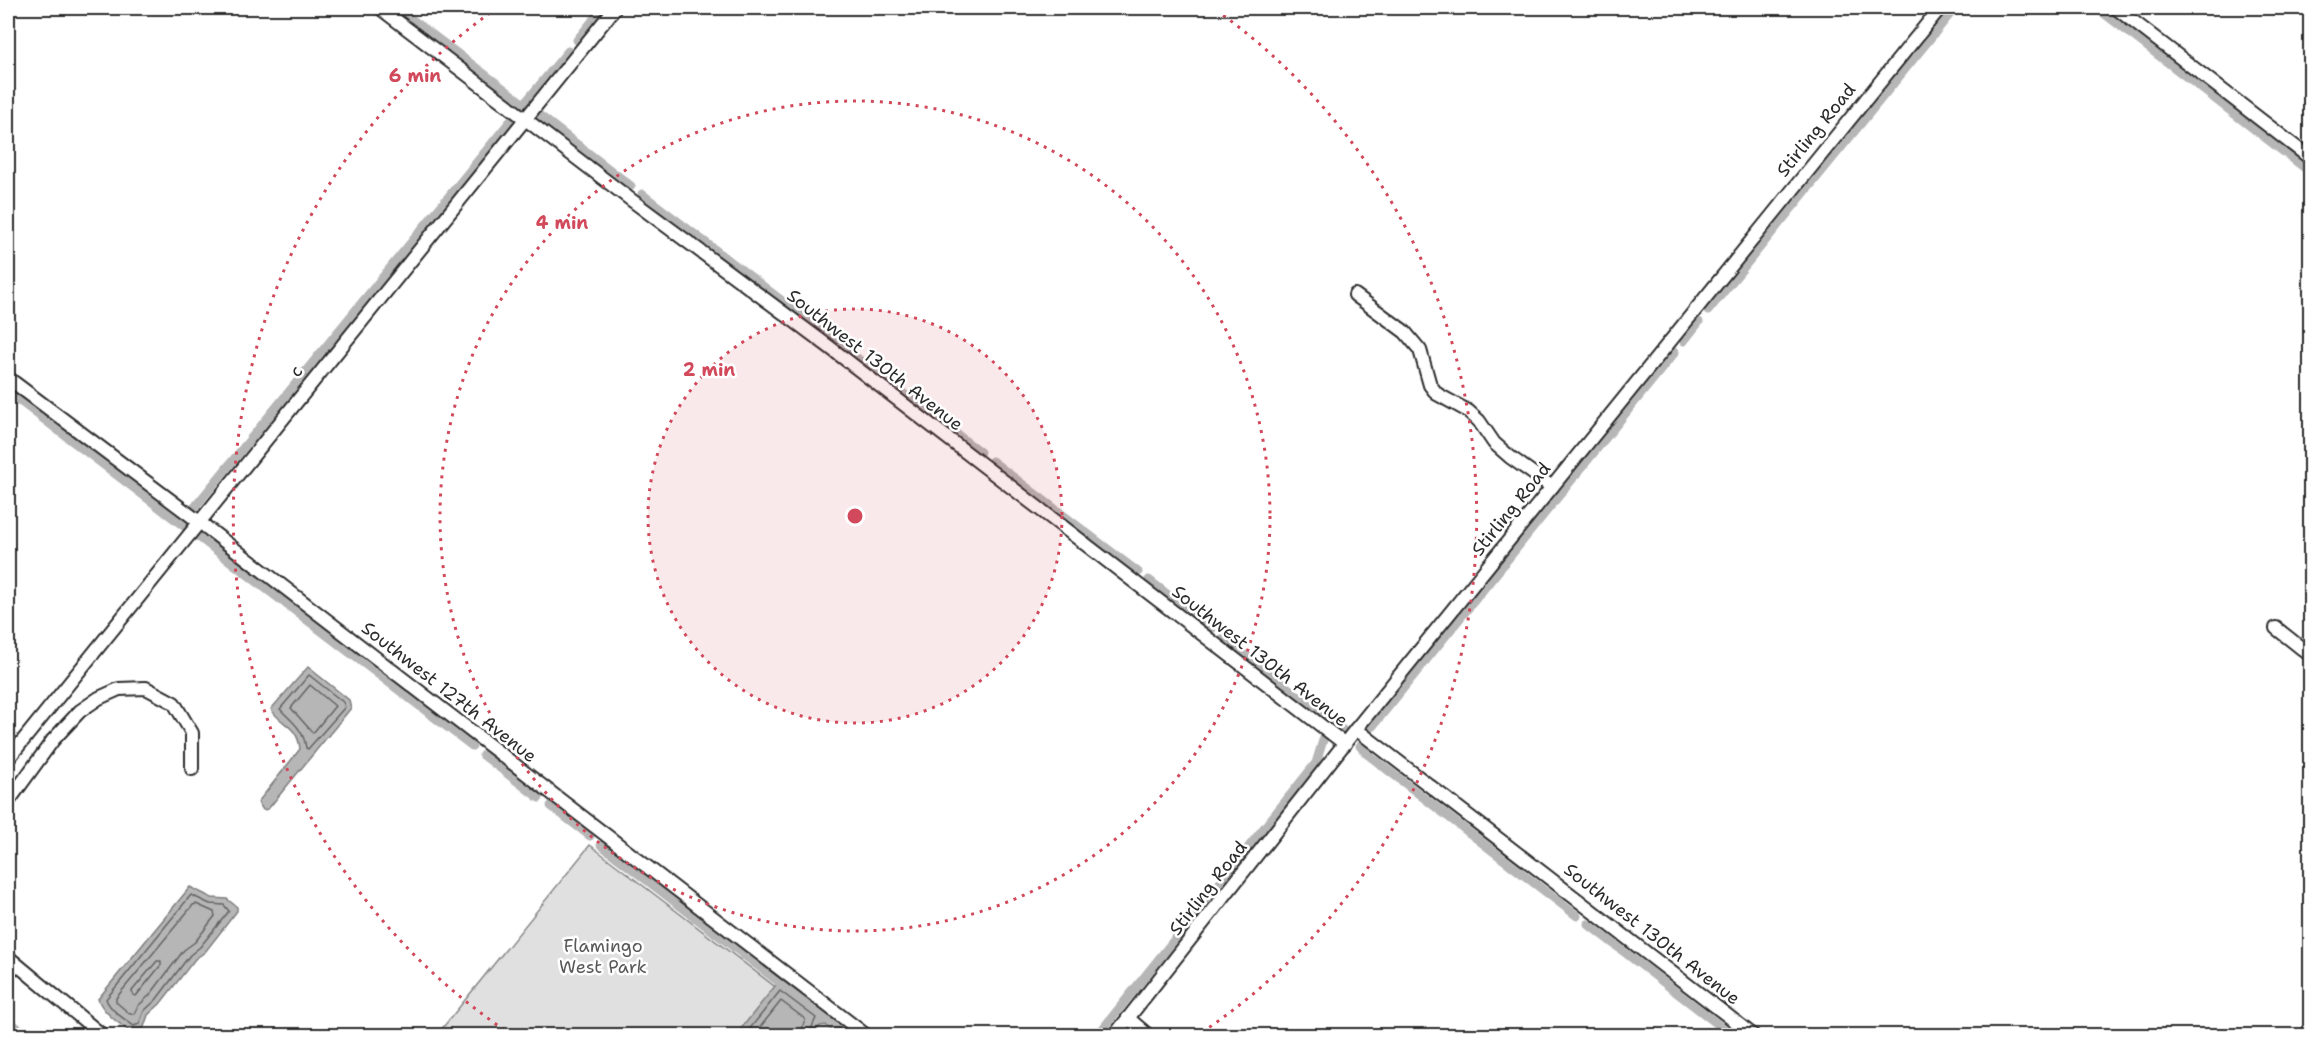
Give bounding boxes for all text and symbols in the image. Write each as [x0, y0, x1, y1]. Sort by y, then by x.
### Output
text: 6 min [389, 64, 441, 88]
street label: Stirling Road [1771, 78, 1861, 182]
text: 4 min [536, 211, 588, 235]
street label: Southwest 130th Avenue [782, 284, 968, 436]
text: 2 min [683, 358, 735, 382]
street label: c [284, 360, 308, 382]
street label: Stirling Road [1466, 457, 1556, 561]
centre of rings [845, 506, 865, 526]
street label: Southwest 130th Avenue [1167, 580, 1353, 732]
street label: Southwest 127th Avenue [357, 616, 541, 768]
street label: Stirling Road [1164, 836, 1252, 940]
street label: Southwest 130th Avenue [1559, 858, 1745, 1010]
park label: Flamingo West Park [559, 934, 647, 979]

